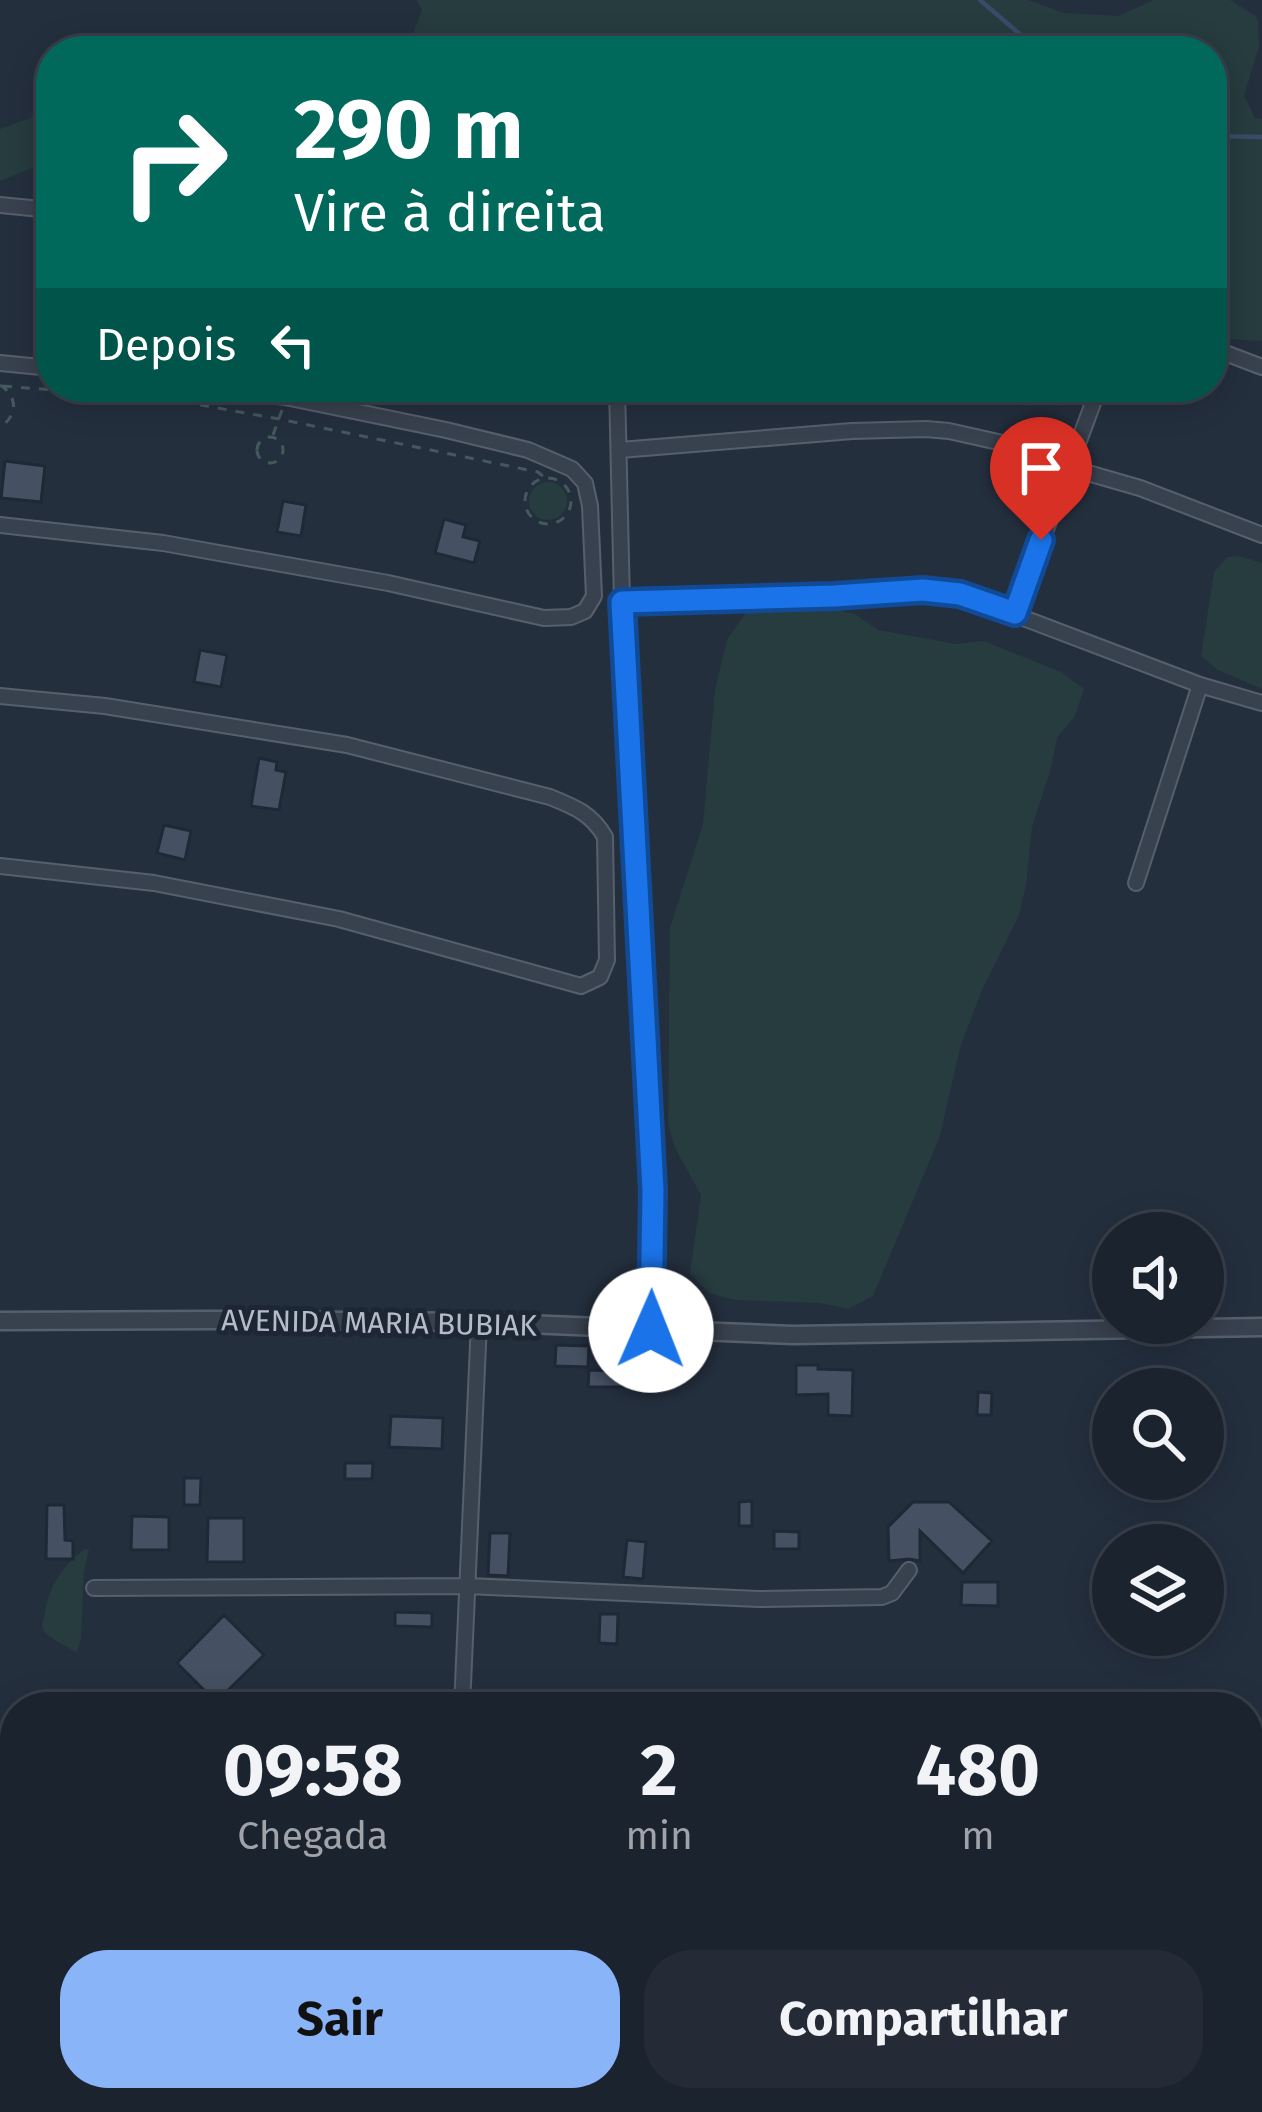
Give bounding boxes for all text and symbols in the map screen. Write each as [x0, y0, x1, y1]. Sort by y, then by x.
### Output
text: 290 m [294, 79, 524, 180]
icon: right [96, 84, 252, 240]
text: Vire à direita [294, 181, 606, 245]
icon: left [260, 312, 326, 378]
text: Depois [96, 318, 236, 372]
pin [990, 417, 1092, 540]
icon: arrive [1008, 435, 1074, 501]
map controls [1092, 1212, 1224, 1656]
button: sound [1092, 1212, 1224, 1344]
position arrow [588, 1267, 714, 1393]
street label: AVENIDA MARIA BUBIAK [221, 1302, 537, 1344]
button: search [1092, 1368, 1224, 1500]
button: layers [1092, 1524, 1224, 1656]
text: 09:58 [223, 1728, 403, 1814]
text: 2 [641, 1728, 678, 1814]
text: 480 [916, 1728, 1040, 1814]
text: Chegada [237, 1813, 388, 1859]
text: min [626, 1813, 693, 1859]
text: m [961, 1813, 995, 1859]
button: Sair [60, 1950, 620, 2088]
button: Compartilhar [644, 1950, 1203, 2088]

